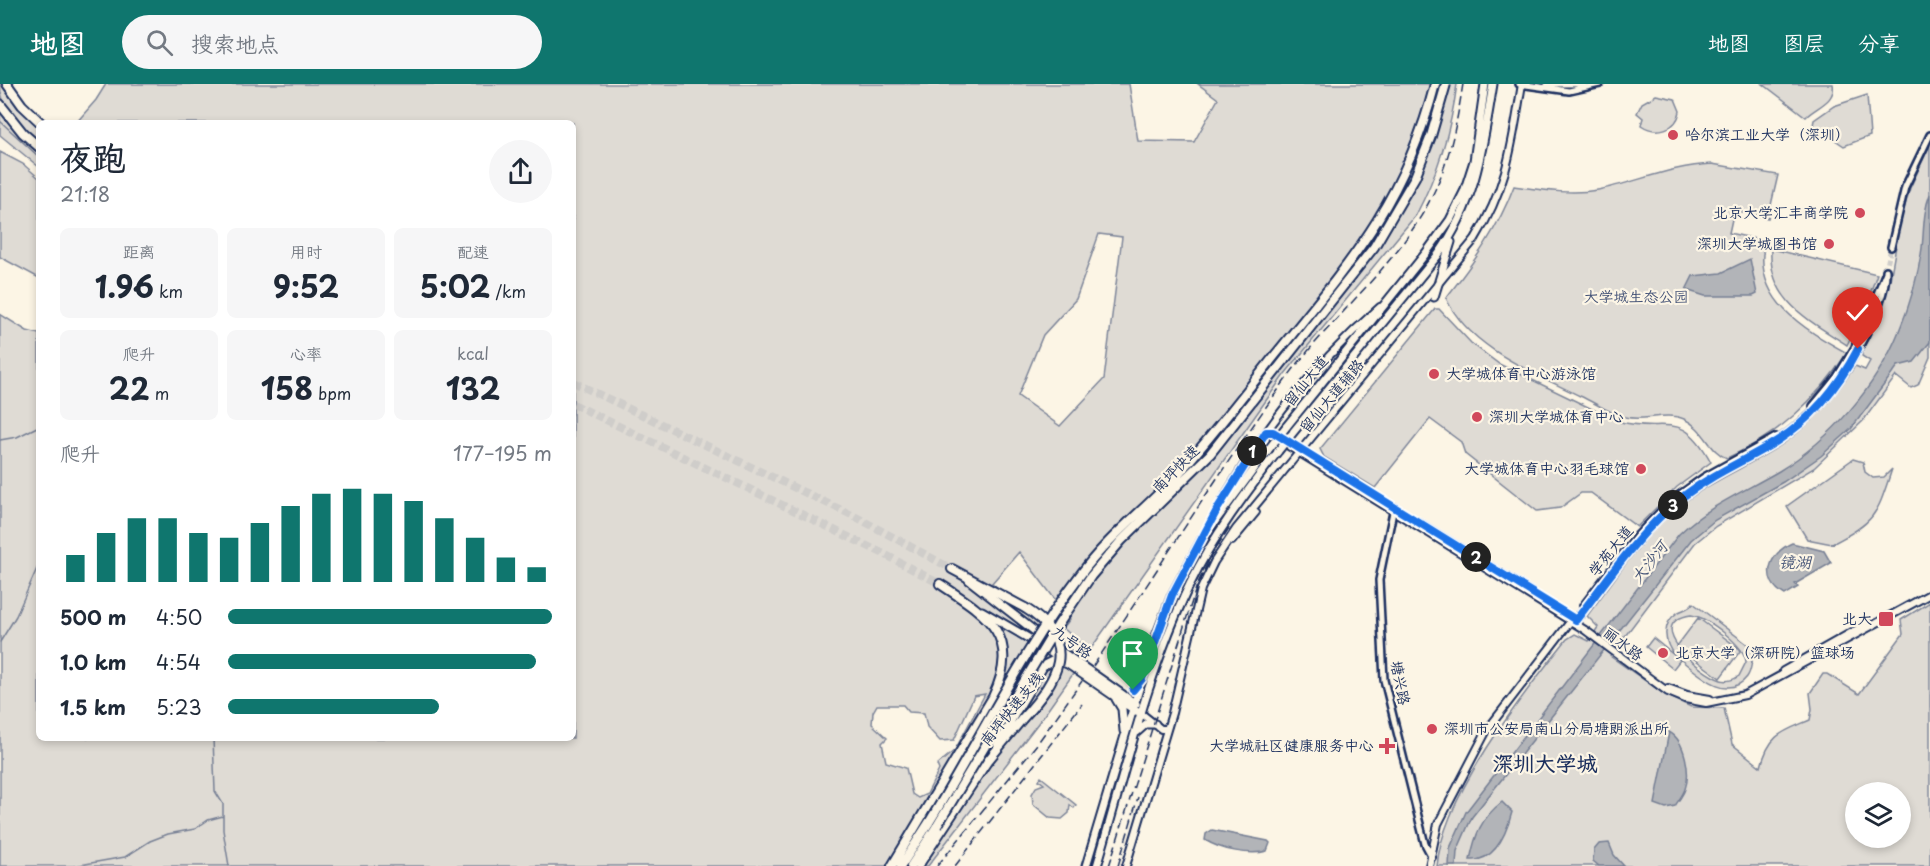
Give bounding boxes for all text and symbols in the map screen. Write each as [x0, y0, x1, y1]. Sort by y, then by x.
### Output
search box [122, 15, 542, 69]
text: 地图 [30, 21, 86, 64]
icon: search [143, 26, 176, 59]
text: 搜索地点 [191, 26, 279, 59]
text: 地图 [1708, 26, 1750, 58]
text: 图层 [1783, 26, 1825, 58]
text: 分享 [1858, 26, 1900, 58]
place label: 哈尔滨工业大学（深圳） [1685, 122, 1850, 145]
marker: 哈尔滨工业大学（深圳） [1666, 128, 1680, 142]
text: 夜跑 [60, 131, 126, 181]
button: share [489, 140, 552, 203]
text: 21:18 [60, 179, 110, 209]
place label: 北京大学汇丰商学院 [1713, 200, 1848, 223]
marker: 北京大学汇丰商学院 [1853, 206, 1867, 220]
place label: 深圳大学城图书馆 [1697, 231, 1817, 254]
marker: 深圳大学城图书馆 [1822, 237, 1836, 251]
text: 距离 [123, 239, 155, 263]
text: 用时 [290, 239, 322, 263]
text: 配速 [457, 239, 489, 263]
text: 1.96 [95, 263, 154, 308]
text: 9:52 [273, 263, 339, 308]
text: 5:02 [420, 263, 490, 308]
text: km [154, 279, 183, 303]
text: /km [490, 279, 526, 303]
park label: 大学城生态公园 [1583, 284, 1689, 307]
pin [1832, 287, 1883, 349]
icon: check [1841, 296, 1874, 329]
text: 爬升 [123, 341, 155, 365]
text: 心率 [290, 341, 322, 365]
text: kcal [457, 341, 489, 365]
street label: 留仙大道 [1277, 349, 1333, 411]
street label: 留仙大道辅路 [1293, 353, 1369, 437]
place label: 大学城体育中心游泳馆 [1446, 361, 1596, 384]
text: 22 [109, 365, 150, 410]
text: 158 [261, 365, 313, 410]
text: 132 [446, 365, 500, 410]
marker: 大学城体育中心游泳馆 [1427, 367, 1441, 381]
text: m [150, 381, 169, 405]
text: bpm [313, 381, 351, 405]
place label: 深圳大学城体育中心 [1489, 404, 1624, 427]
marker: 深圳大学城体育中心 [1470, 410, 1484, 424]
pin: 1 [1237, 436, 1267, 466]
text: 爬升 [60, 438, 100, 468]
text: 177–195 m [453, 438, 552, 468]
street label: 南坪快速 [1146, 438, 1204, 498]
text: 1 [1248, 439, 1256, 463]
place label: 大学城体育中心羽毛球馆 [1464, 456, 1629, 479]
marker: 大学城体育中心羽毛球馆 [1634, 462, 1648, 476]
pin: 3 [1658, 490, 1688, 520]
text: 3 [1668, 493, 1678, 517]
street label: 学苑大道 [1582, 519, 1638, 581]
water label: 大沙河 [1624, 533, 1674, 588]
pin: 2 [1461, 542, 1491, 572]
text: 2 [1470, 545, 1482, 569]
water label: 镜湖 [1779, 549, 1813, 573]
text: 500 m [60, 602, 127, 632]
text: 4:50 [156, 602, 202, 632]
place label: 北大 [1842, 606, 1872, 629]
marker: 北大 [1877, 610, 1895, 628]
street label: 九号路 [1048, 618, 1098, 663]
street label: 丽水路 [1599, 620, 1649, 666]
pin [1107, 628, 1158, 690]
icon: arrive [1116, 637, 1149, 670]
place label: 北京大学（深研院）篮球场 [1675, 640, 1855, 663]
marker: 北京大学（深研院）篮球场 [1656, 646, 1670, 660]
text: 1.0 km [60, 647, 127, 677]
text: 4:54 [156, 647, 201, 677]
street label: 塘兴路 [1386, 658, 1417, 707]
street label: 南坪快速支线 [974, 666, 1048, 750]
text: 1.5 km [60, 692, 126, 722]
text: 5:23 [156, 692, 202, 722]
place label: 深圳市公安局南山分局塘朗派出所 [1444, 716, 1669, 739]
marker: 深圳市公安局南山分局塘朗派出所 [1425, 722, 1439, 736]
place label: 大学城社区健康服务中心 [1209, 733, 1374, 756]
marker: 大学城社区健康服务中心 [1378, 737, 1396, 755]
district label: 深圳大学城 [1493, 746, 1598, 778]
map controls [1845, 782, 1911, 848]
button: layers [1845, 782, 1911, 848]

